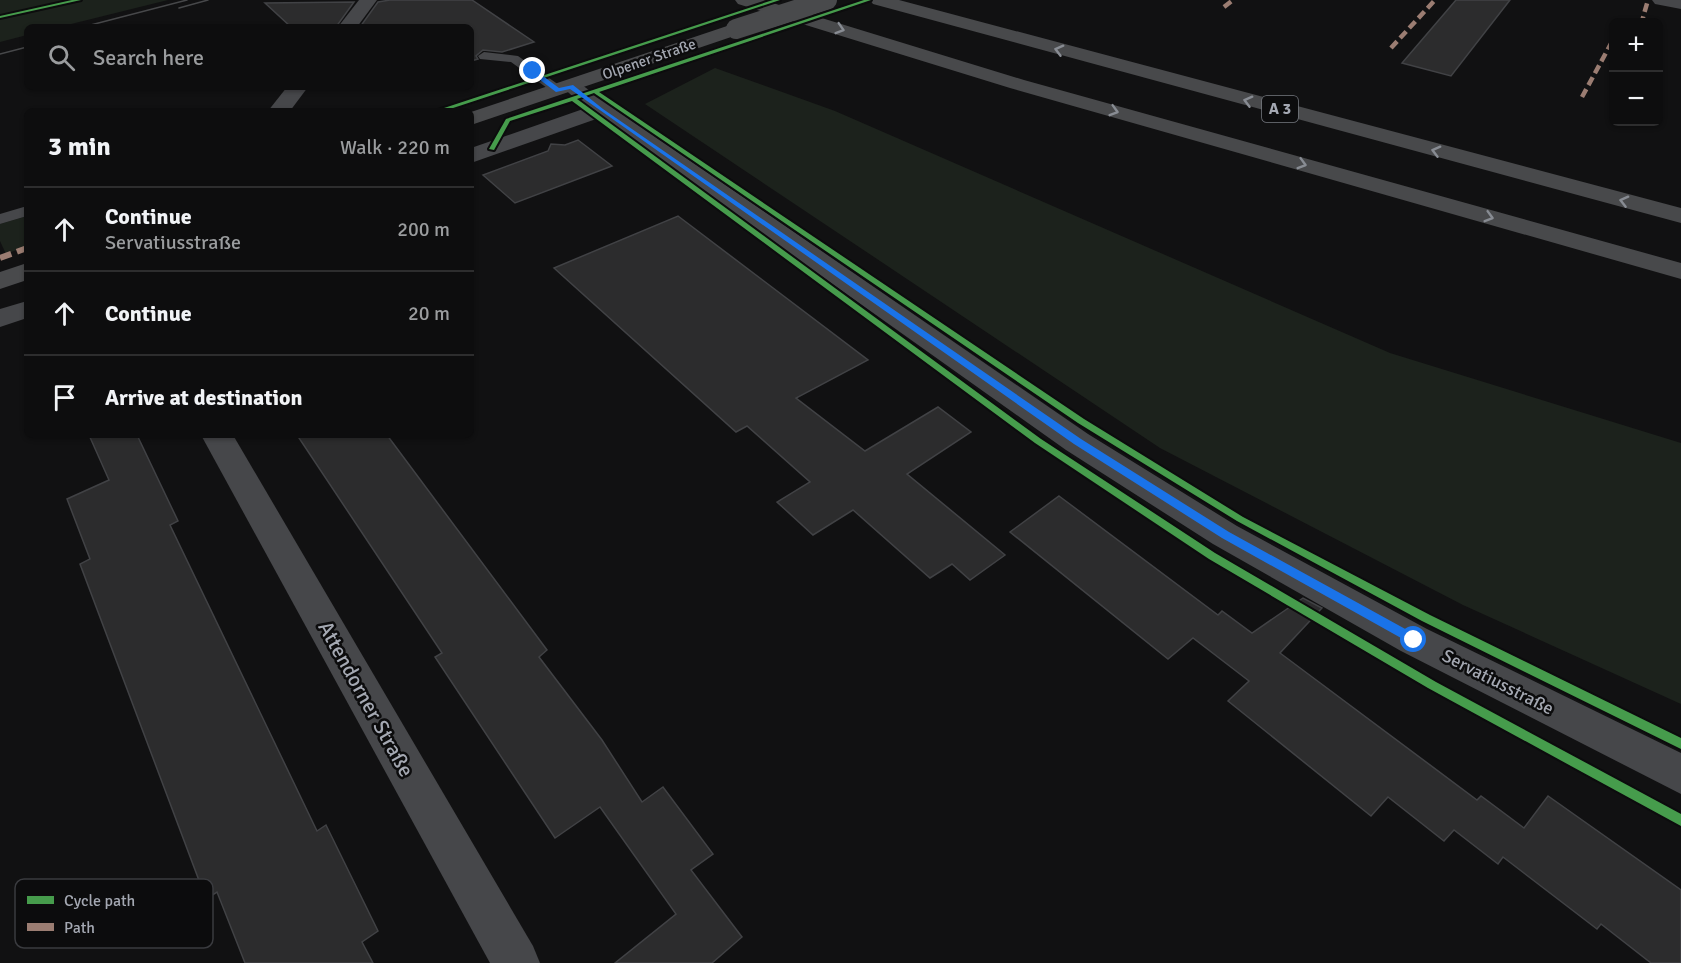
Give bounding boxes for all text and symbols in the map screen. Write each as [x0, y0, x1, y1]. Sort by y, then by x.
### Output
map controls [1609, 18, 1663, 126]
button: + [1609, 18, 1663, 72]
one-way arrow [834, 22, 845, 35]
search box [24, 24, 474, 90]
street label: Olpener Straße [600, 35, 698, 83]
icon: search [45, 41, 78, 74]
text: Search here [93, 44, 204, 71]
one-way arrow [1054, 45, 1064, 58]
route end [519, 57, 545, 83]
button: − [1609, 72, 1663, 126]
one-way arrow [1243, 96, 1253, 108]
road number: A 3 [1262, 96, 1298, 122]
one-way arrow [1108, 104, 1119, 116]
text: 3 min [48, 131, 111, 163]
text: Walk · 220 m [340, 135, 450, 160]
one-way arrow [1431, 146, 1442, 158]
one-way arrow [1296, 157, 1306, 169]
one-way arrow [1620, 196, 1630, 209]
text: Continue [105, 203, 192, 230]
one-way arrow [1483, 210, 1494, 222]
icon: ahead [48, 213, 81, 246]
text: 200 m [397, 217, 450, 242]
text: Servatiusstraße [105, 230, 241, 255]
icon: ahead [48, 297, 81, 330]
text: Continue [105, 300, 192, 327]
text: 20 m [408, 301, 450, 326]
icon: arrive [48, 381, 81, 414]
text: Arrive at destination [105, 384, 302, 411]
street label: Attendorner Straße [312, 617, 420, 781]
route start [1400, 626, 1426, 652]
street label: Servatiusstraße [1438, 644, 1558, 720]
legend [15, 879, 213, 948]
text: Cycle path [64, 891, 135, 911]
text: Path [64, 918, 95, 938]

